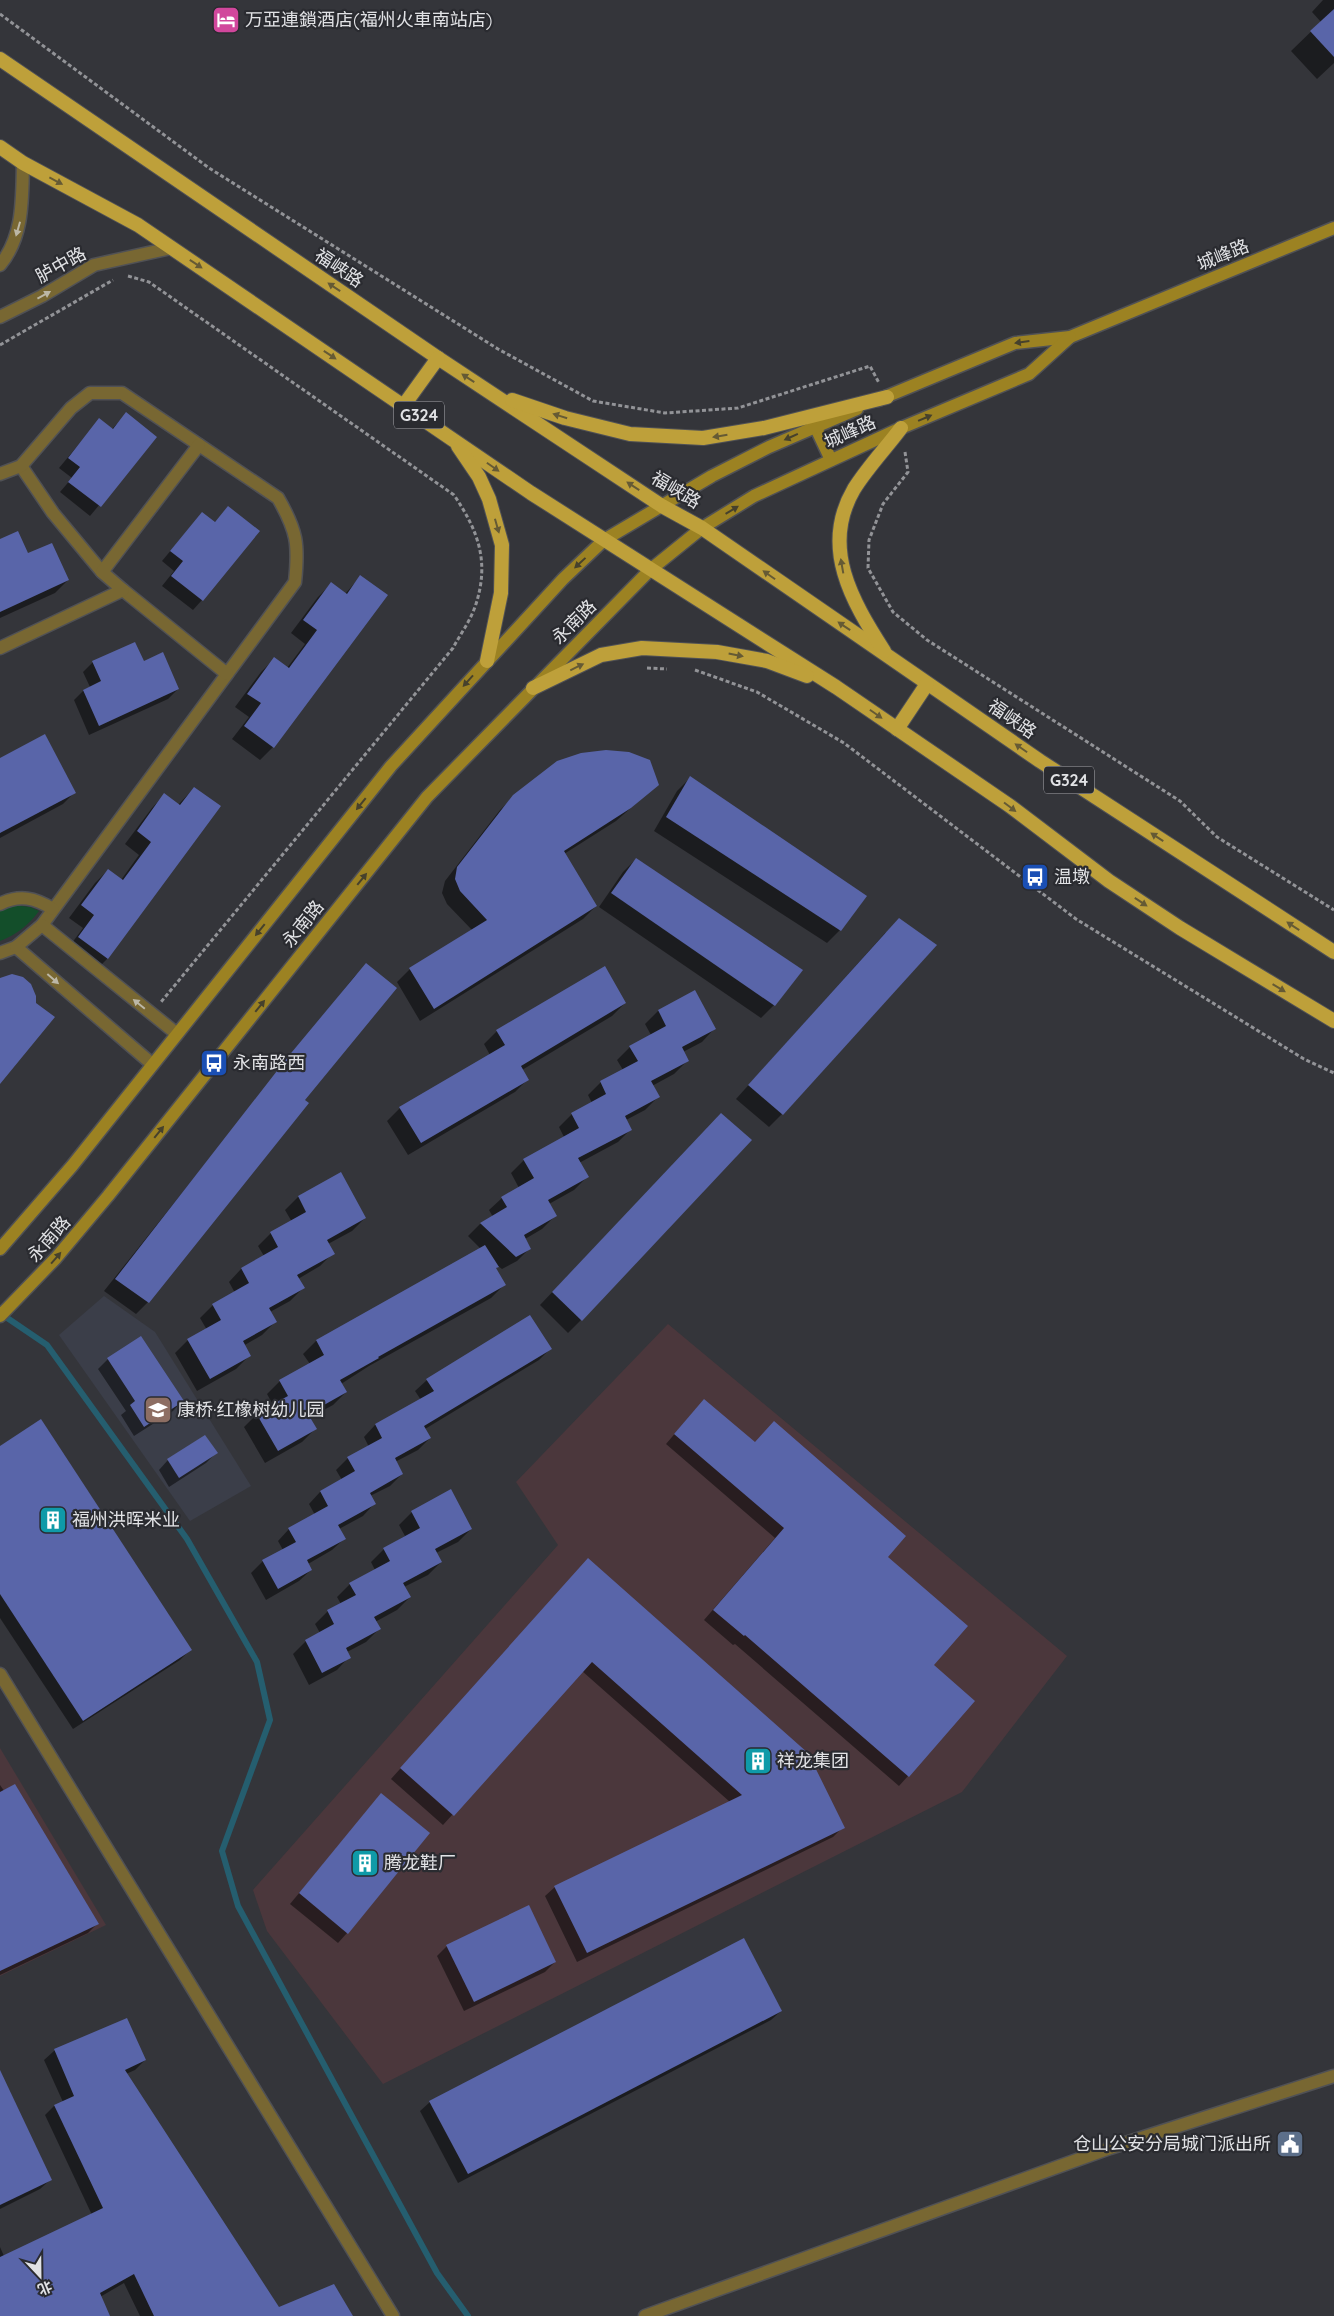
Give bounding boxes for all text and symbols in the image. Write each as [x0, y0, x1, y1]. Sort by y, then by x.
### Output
hotel icon: 万亞連鎖酒店(福州火車南站店) [211, 5, 241, 35]
place label: 万亞連鎖酒店(福州火車南站店) [245, 8, 492, 31]
one-way arrow [49, 177, 64, 185]
one-way arrow [13, 222, 21, 237]
street label: 城峰路 [1193, 234, 1252, 275]
street label: 胪中路 [32, 241, 90, 288]
street label: 福峡路 [310, 243, 368, 292]
one-way arrow [189, 259, 203, 269]
one-way arrow [327, 282, 340, 291]
one-way arrow [37, 290, 50, 299]
one-way arrow [1014, 339, 1030, 347]
one-way arrow [324, 351, 337, 360]
one-way arrow [461, 373, 475, 382]
road number: G324 [394, 402, 444, 428]
street label: 城峰路 [820, 410, 879, 453]
one-way arrow [552, 412, 567, 420]
one-way arrow [918, 413, 933, 421]
one-way arrow [712, 432, 728, 440]
one-way arrow [784, 434, 798, 442]
one-way arrow [487, 462, 500, 472]
street label: 福峡路 [647, 466, 705, 513]
one-way arrow [626, 482, 640, 491]
one-way arrow [725, 505, 738, 514]
one-way arrow [493, 519, 501, 534]
one-way arrow [574, 557, 586, 569]
one-way arrow [838, 558, 846, 574]
one-way arrow [762, 570, 776, 580]
street label: 永南路 [546, 594, 601, 649]
one-way arrow [837, 621, 850, 631]
one-way arrow [728, 651, 743, 659]
one-way arrow [570, 662, 584, 670]
one-way arrow [462, 675, 474, 687]
street label: 福峡路 [984, 694, 1041, 743]
one-way arrow [870, 710, 883, 719]
one-way arrow [1014, 743, 1028, 753]
road number: G324 [1044, 766, 1094, 794]
one-way arrow [356, 797, 367, 810]
one-way arrow [1003, 802, 1017, 812]
one-way arrow [1150, 832, 1163, 842]
bus stop icon: 温墩 [1020, 862, 1050, 892]
place label: 温墩 [1054, 865, 1090, 888]
one-way arrow [356, 872, 367, 885]
street label: 永南路 [277, 895, 329, 952]
one-way arrow [1135, 898, 1148, 907]
one-way arrow [1286, 921, 1299, 931]
one-way arrow [254, 924, 265, 937]
one-way arrow [47, 973, 59, 984]
one-way arrow [1273, 984, 1286, 993]
one-way arrow [132, 998, 145, 1009]
one-way arrow [255, 999, 266, 1012]
bus stop icon: 永南路西 [199, 1048, 229, 1078]
place label: 永南路西 [233, 1051, 305, 1074]
one-way arrow [153, 1126, 164, 1139]
street label: 永南路 [22, 1211, 75, 1267]
one-way arrow [50, 1252, 61, 1264]
school or university icon: 康桥·红橡树幼儿园 [143, 1395, 173, 1425]
place label: 康桥·红橡树幼儿园 [177, 1398, 325, 1421]
building icon: 福州洪晖米业 [38, 1505, 68, 1535]
place label: 福州洪晖米业 [72, 1508, 180, 1531]
building icon: 祥龙集团 [743, 1746, 773, 1776]
place label: 祥龙集团 [777, 1749, 849, 1772]
building icon: 腾龙鞋厂 [350, 1848, 380, 1878]
place label: 腾龙鞋厂 [384, 1851, 456, 1874]
public building icon: 仓山公安分局城门派出所 [1275, 2129, 1305, 2159]
place label: 仓山公安分局城门派出所 [1073, 2132, 1271, 2155]
north arrow [15, 2251, 65, 2301]
text: 北 [35, 2277, 55, 2299]

